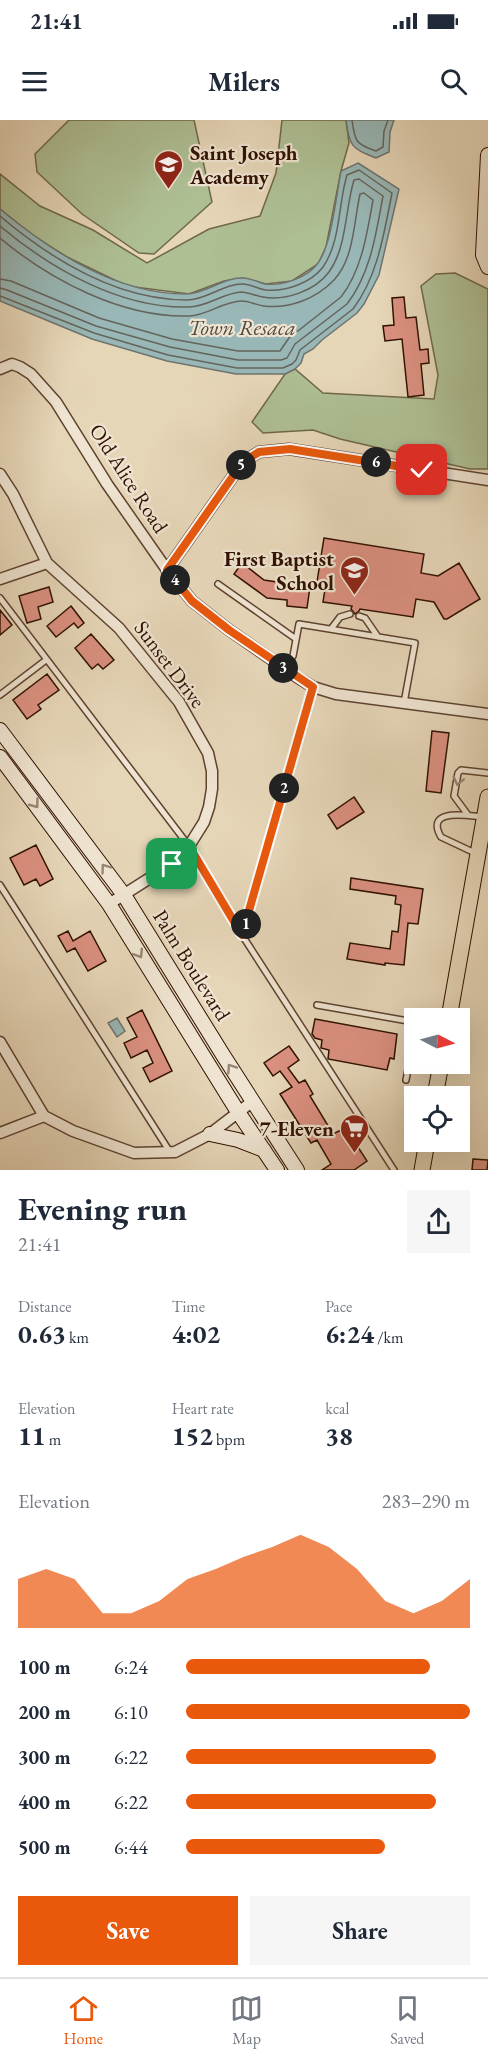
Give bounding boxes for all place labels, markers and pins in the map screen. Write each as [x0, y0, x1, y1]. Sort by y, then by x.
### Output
place label: Saint Joseph Academy [189, 139, 298, 190]
school or university icon: Saint Joseph Academy [153, 148, 185, 190]
pin [396, 444, 447, 495]
pin: 6 [361, 447, 391, 477]
pin: 5 [226, 450, 256, 480]
place label: First Baptist School [224, 545, 334, 596]
school or university icon: First Baptist School [339, 554, 371, 596]
pin: 4 [160, 565, 190, 595]
pin: 3 [268, 653, 298, 683]
pin: 2 [269, 773, 299, 803]
pin [146, 838, 197, 889]
pin: 1 [231, 909, 261, 939]
supermarket icon: 7-Eleven [339, 1112, 371, 1154]
place label: 7-Eleven [260, 1115, 334, 1142]

